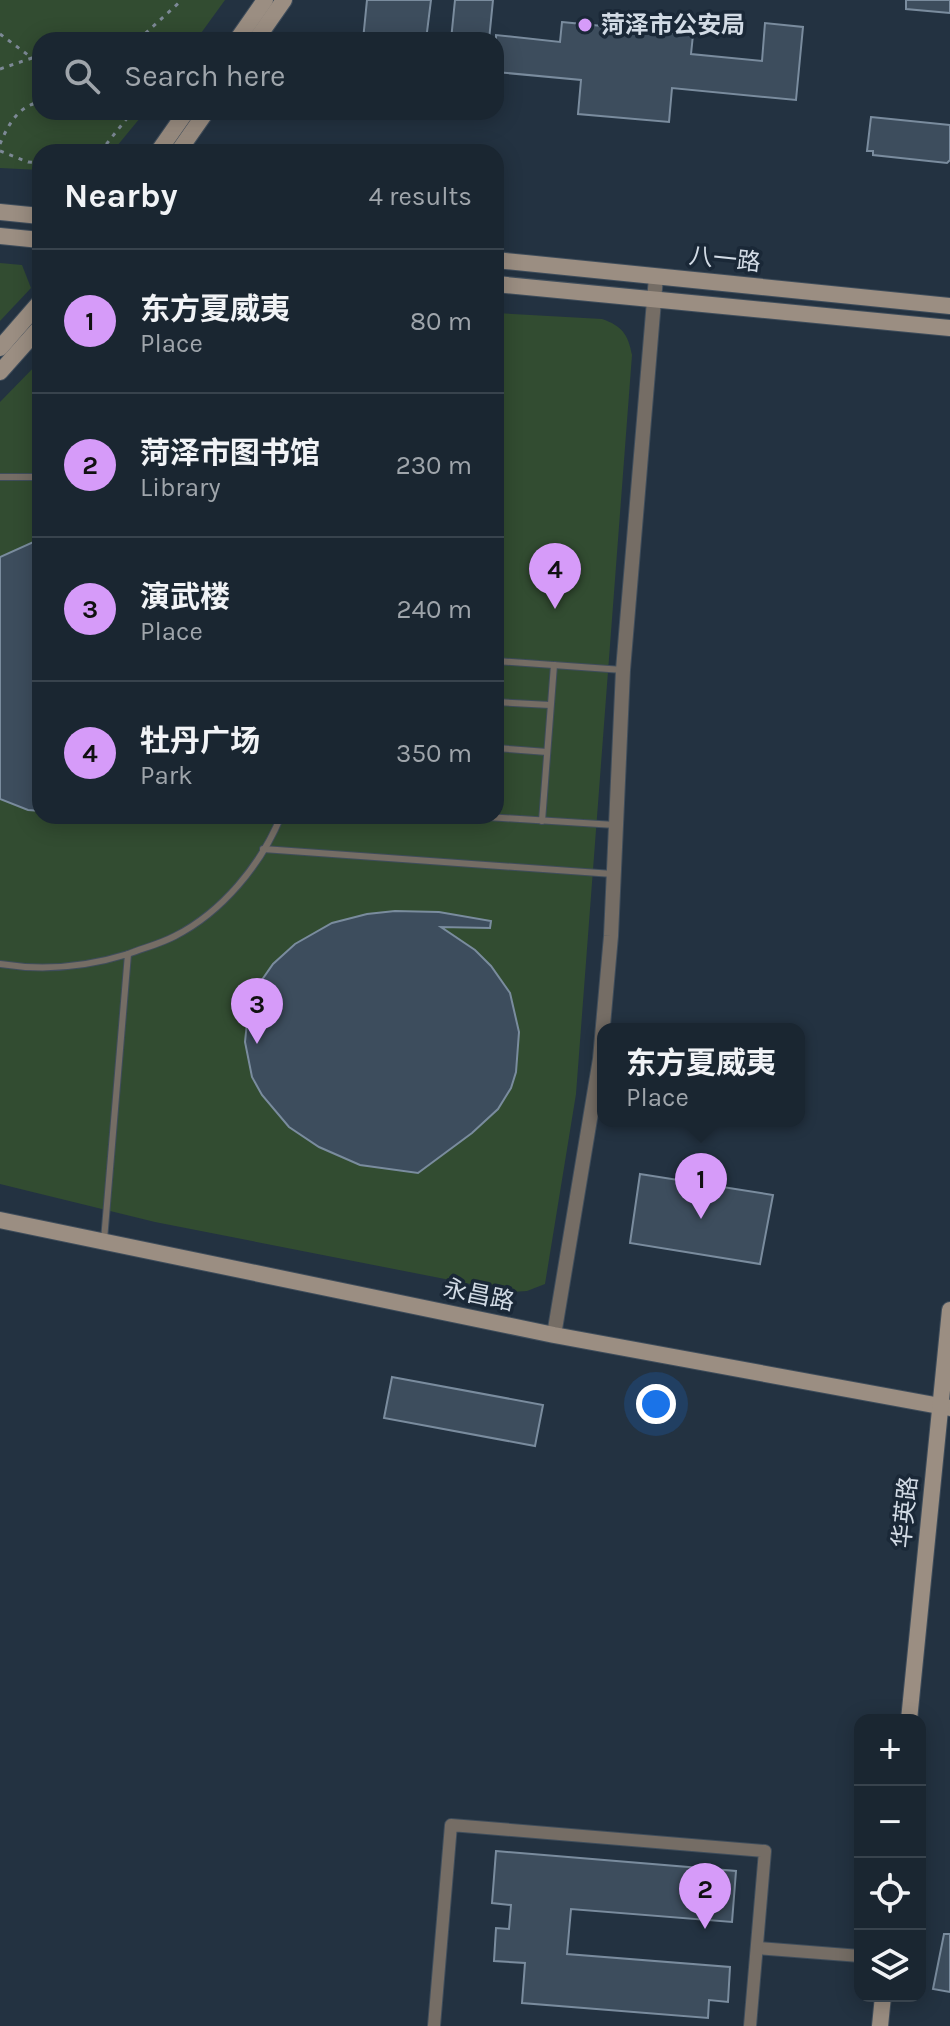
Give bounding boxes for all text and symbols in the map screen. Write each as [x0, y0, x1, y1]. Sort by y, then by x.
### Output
place label: 菏泽市公安局 [601, 11, 745, 39]
marker: 菏泽市公安局 [576, 16, 594, 34]
search box [32, 32, 504, 120]
icon: search [60, 54, 104, 98]
text: Search here [124, 58, 285, 94]
text: Nearby [64, 176, 178, 216]
text: 4 results [368, 181, 472, 212]
street label: 八一路 [688, 241, 762, 277]
text: 东方夏威夷 [140, 291, 290, 327]
text: 1 [85, 306, 95, 337]
text: 80 m [410, 306, 472, 337]
text: Place [140, 328, 203, 359]
text: 菏泽市图书馆 [140, 435, 320, 471]
text: 2 [82, 450, 98, 481]
text: 230 m [396, 450, 472, 481]
text: Library [140, 472, 221, 503]
pin: 4 [529, 543, 581, 609]
text: 演武楼 [140, 579, 230, 615]
text: 3 [82, 594, 98, 625]
text: 240 m [396, 594, 472, 625]
text: Place [140, 616, 203, 647]
text: 牡丹广场 [140, 723, 260, 759]
text: 4 [82, 738, 98, 769]
text: 350 m [396, 738, 472, 769]
text: Park [140, 760, 193, 791]
pin: 3 [231, 978, 283, 1044]
popup [597, 1023, 805, 1127]
text: 东方夏威夷 [626, 1045, 776, 1081]
text: Place [626, 1082, 689, 1113]
pin: 1 [675, 1153, 727, 1219]
street label: 永昌路 [441, 1274, 517, 1316]
your location [636, 1384, 676, 1424]
street label: 华英路 [887, 1475, 923, 1549]
map controls [854, 1714, 926, 2002]
button: + [854, 1714, 926, 1786]
button: − [854, 1786, 926, 1858]
button: locate [854, 1858, 926, 1930]
pin: 2 [679, 1863, 731, 1929]
button: layers [854, 1930, 926, 2002]

